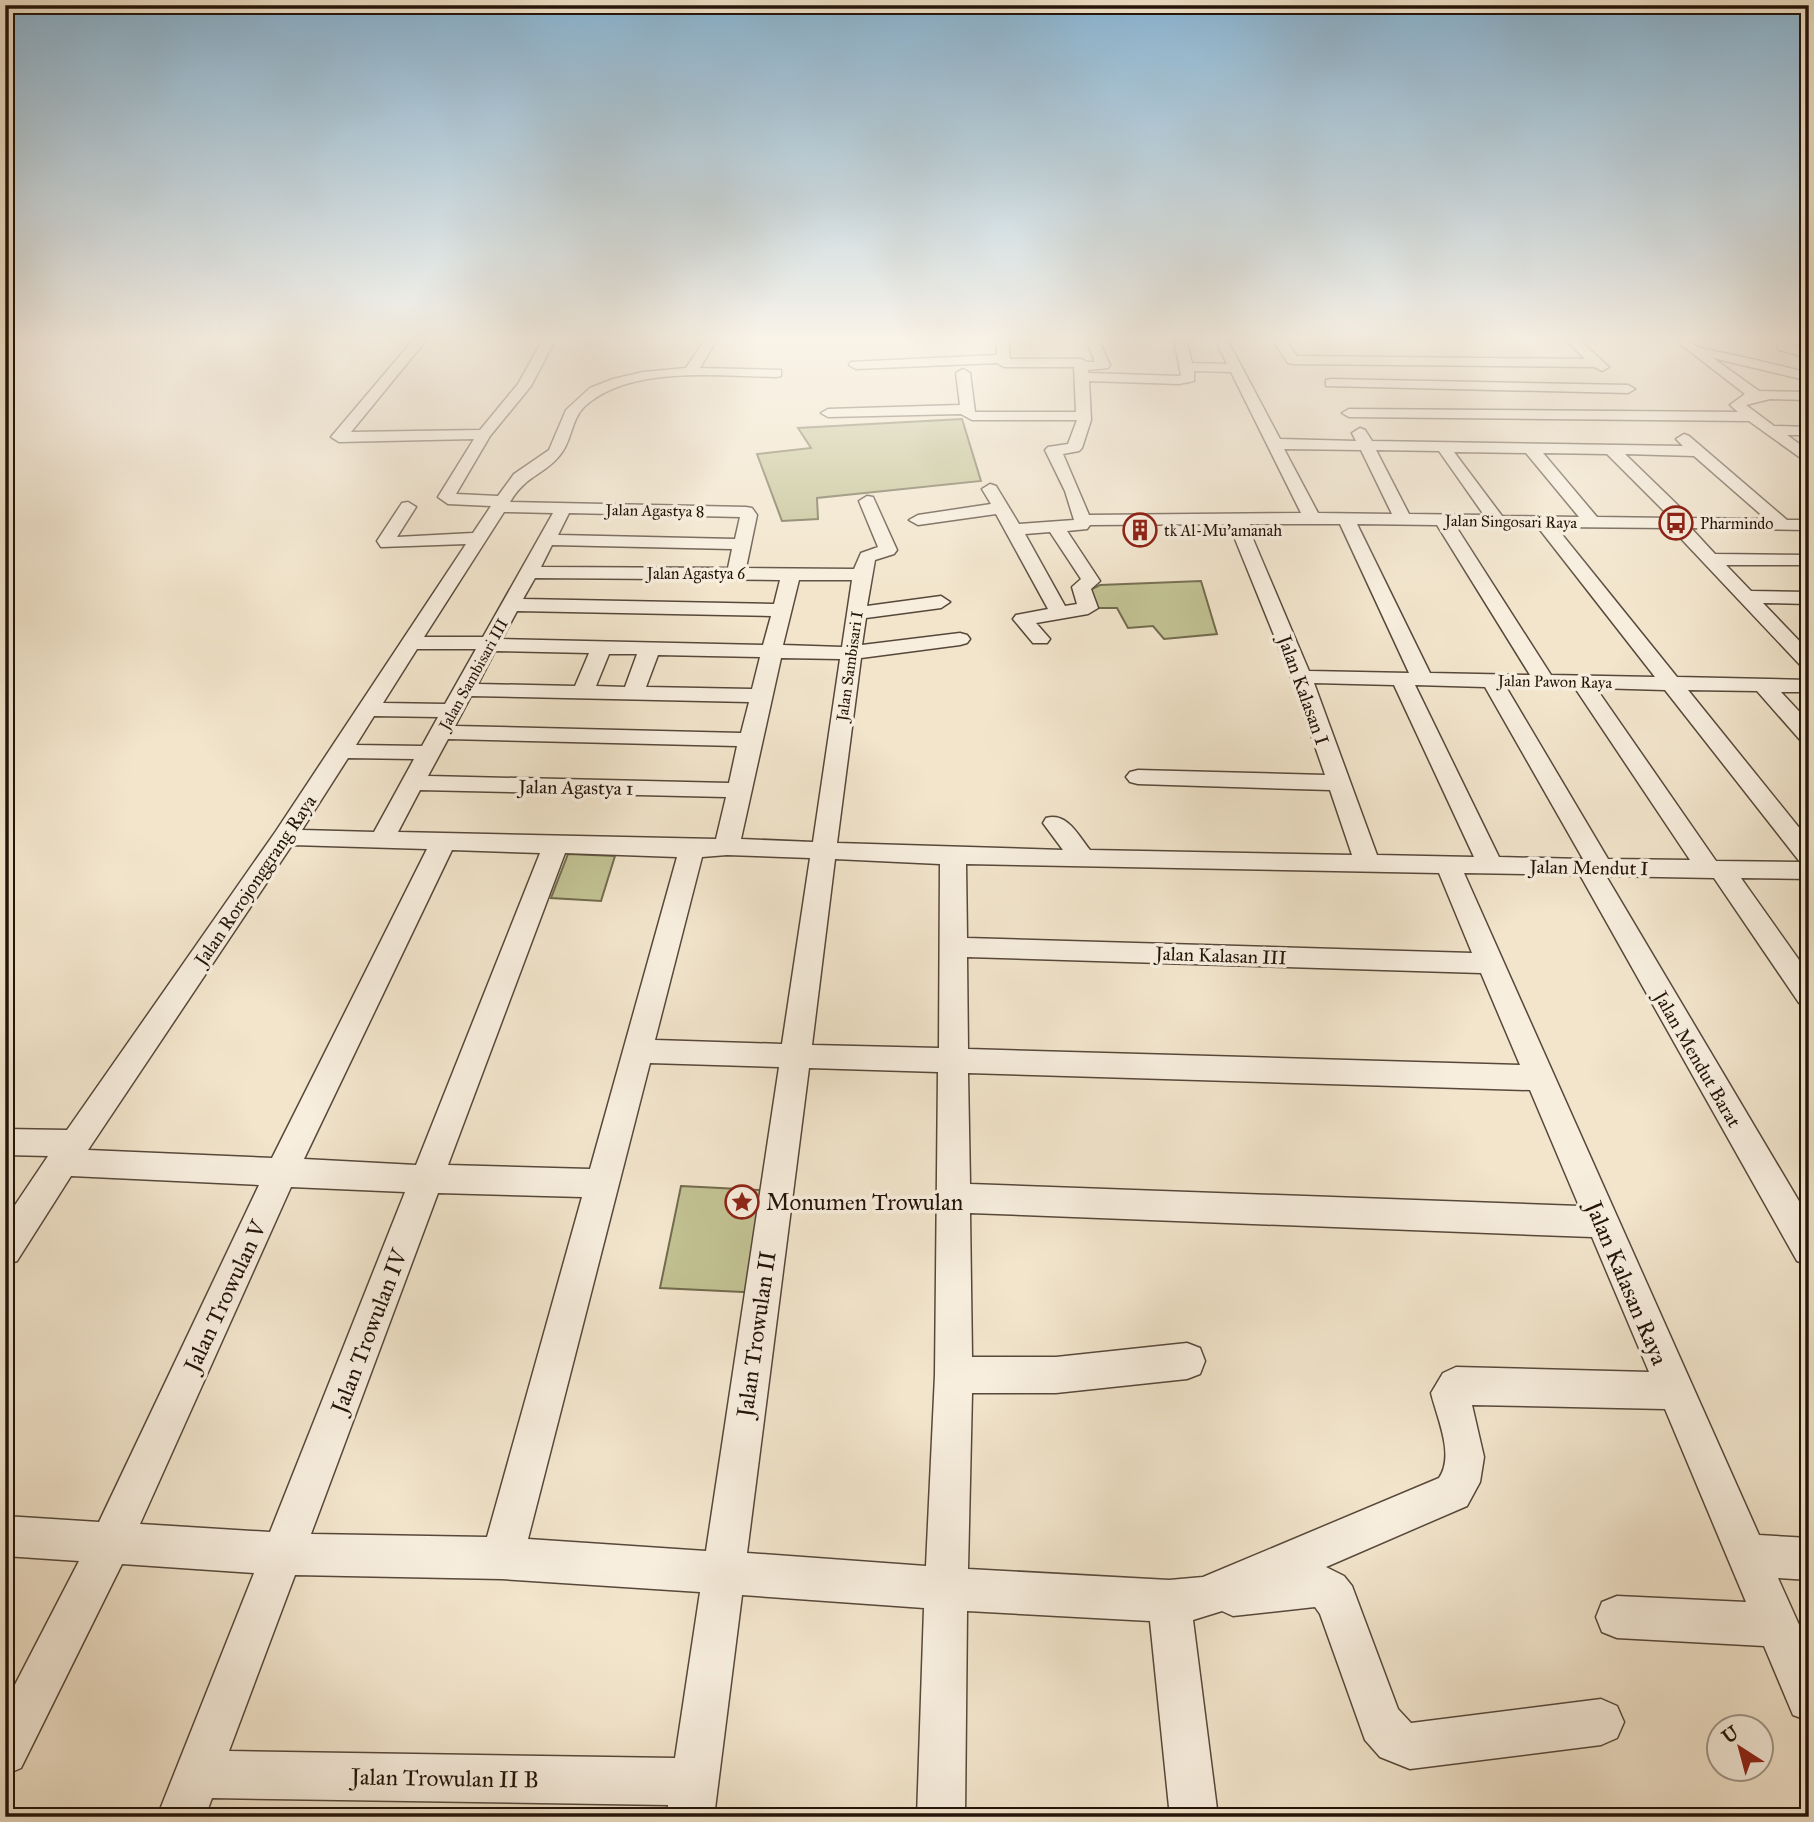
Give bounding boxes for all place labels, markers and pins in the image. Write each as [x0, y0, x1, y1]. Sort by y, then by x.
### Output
bus stop icon: Pharmindo [1657, 504, 1695, 542]
building icon: tk Al-Mu'amanah [1121, 511, 1159, 549]
place label: Pharmindo [1700, 514, 1774, 533]
place label: tk Al-Mu'amanah [1164, 521, 1282, 540]
place icon: Monumen Trowulan [723, 1183, 761, 1221]
place label: Monumen Trowulan [766, 1188, 963, 1216]

